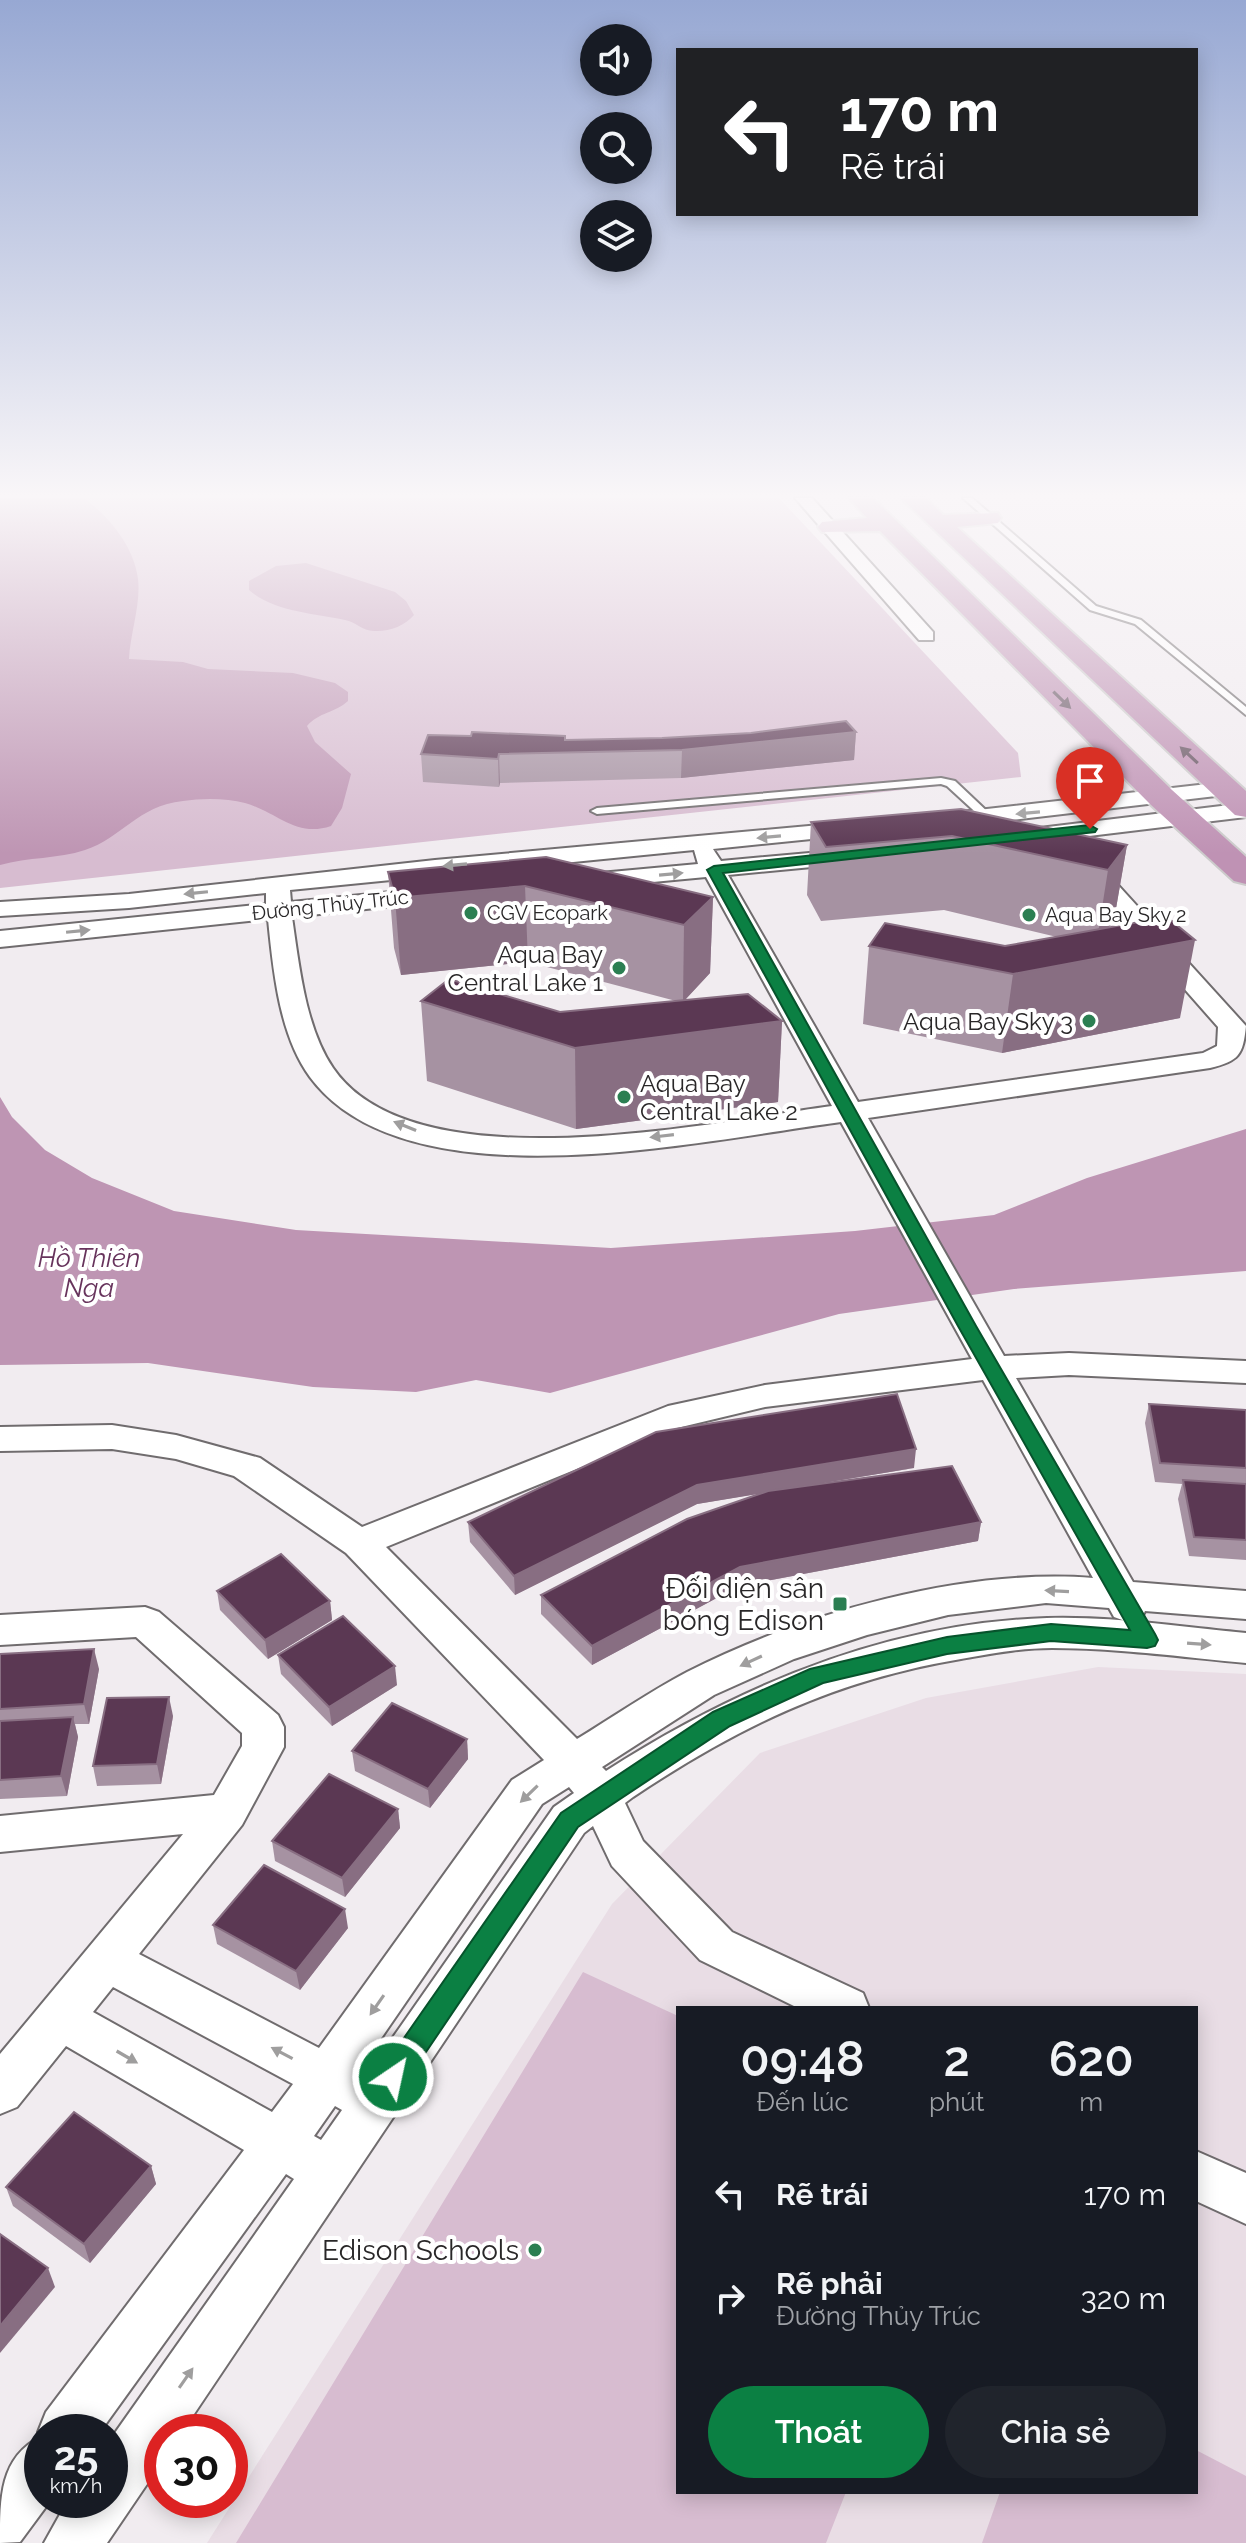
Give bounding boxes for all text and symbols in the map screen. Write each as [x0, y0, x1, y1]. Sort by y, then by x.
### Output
map controls [580, 24, 652, 272]
button: sound [580, 24, 652, 96]
text: 170 m [840, 78, 999, 144]
icon: left [708, 80, 812, 184]
button: search [580, 112, 652, 184]
text: Rẽ trái [840, 145, 945, 187]
button: layers [580, 200, 652, 272]
one-way arrow [1052, 690, 1071, 709]
pin [1056, 747, 1124, 829]
one-way arrow [1179, 747, 1198, 765]
icon: arrive [1068, 759, 1112, 803]
one-way arrow [1015, 806, 1040, 819]
one-way arrow [756, 831, 781, 844]
one-way arrow [442, 859, 467, 872]
one-way arrow [659, 867, 684, 880]
street label: Đường Thủy Trúc [250, 885, 410, 925]
one-way arrow [183, 887, 208, 900]
place label: CGV Ecopark [487, 901, 608, 925]
place label: Aqua Bay Sky 2 [1045, 903, 1186, 927]
marker: CGV Ecopark [462, 904, 480, 922]
marker: Aqua Bay Sky 2 [1020, 906, 1038, 924]
one-way arrow [65, 925, 90, 938]
place label: Aqua Bay Central Lake 1 [448, 940, 603, 997]
marker: Aqua Bay Central Lake 1 [610, 959, 628, 977]
place label: Aqua Bay Sky 3 [903, 1007, 1073, 1036]
marker: Aqua Bay Sky 3 [1080, 1012, 1098, 1030]
place label: Aqua Bay Central Lake 2 [640, 1069, 798, 1126]
marker: Aqua Bay Central Lake 2 [615, 1088, 633, 1106]
one-way arrow [393, 1119, 417, 1132]
one-way arrow [649, 1129, 674, 1142]
water label: Hồ Thiên Nga [38, 1243, 140, 1303]
place label: Đối diện sân bóng Edison [663, 1572, 824, 1637]
one-way arrow [1044, 1584, 1069, 1597]
marker: Đối diện sân bóng Edison [831, 1595, 849, 1613]
one-way arrow [1187, 1638, 1212, 1651]
one-way arrow [739, 1654, 762, 1668]
one-way arrow [519, 1785, 538, 1804]
one-way arrow [370, 1994, 385, 2015]
text: 09:48 [740, 2031, 865, 2087]
text: 2 [944, 2031, 970, 2087]
text: 620 [1049, 2031, 1134, 2087]
position arrow [351, 2035, 435, 2119]
one-way arrow [270, 2046, 293, 2059]
one-way arrow [116, 2050, 139, 2064]
text: Đến lúc [756, 2087, 849, 2117]
text: phút [929, 2087, 984, 2117]
text: m [1079, 2087, 1103, 2117]
icon: left [708, 2172, 752, 2216]
text: Rẽ trái [776, 2177, 869, 2212]
text: 170 m [1084, 2177, 1166, 2212]
place label: Edison Schools [322, 2234, 519, 2267]
marker: Edison Schools [526, 2241, 544, 2259]
text: Rẽ phải [776, 2266, 883, 2301]
icon: right [708, 2276, 752, 2320]
text: 320 m [1081, 2281, 1166, 2316]
text: Đường Thủy Trúc [776, 2301, 981, 2331]
one-way arrow [178, 2368, 193, 2389]
button: Thoát [708, 2386, 929, 2478]
button: Chia sẻ [945, 2386, 1166, 2478]
speed limit sign: 30 [144, 2414, 248, 2518]
text: 25 [54, 2432, 98, 2479]
text: km/h [50, 2474, 102, 2498]

